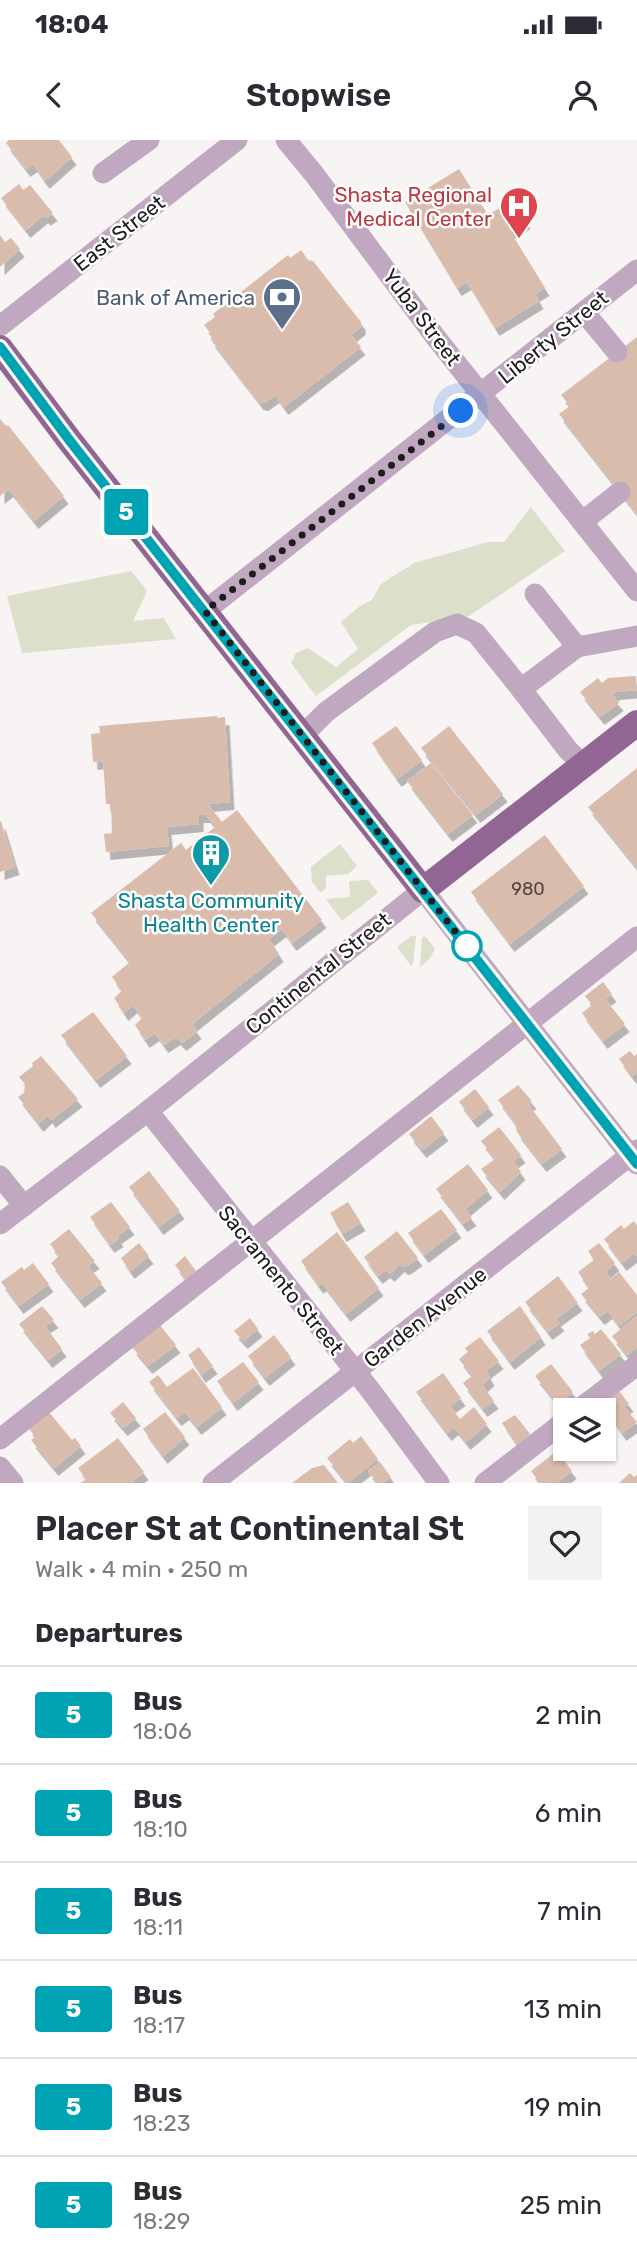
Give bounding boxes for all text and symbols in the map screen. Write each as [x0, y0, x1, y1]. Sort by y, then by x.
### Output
text: 18:04 [35, 9, 109, 40]
icon: back [35, 76, 73, 114]
text: Stopwise [246, 76, 391, 114]
icon: person [564, 76, 602, 114]
place label: Shasta Regional Medical Center [334, 182, 492, 231]
hospital icon: Shasta Regional Medical Center [498, 185, 540, 240]
street label: East Street [68, 190, 170, 276]
street label: Yuba Street [377, 264, 467, 370]
bank icon: Bank of America [261, 276, 303, 331]
place label: Bank of America [96, 285, 255, 310]
street label: Liberty Street [493, 285, 613, 389]
your location [443, 393, 478, 428]
line badge: 5 [103, 489, 149, 535]
text: 5 [118, 498, 134, 526]
building icon: Shasta Community Health Center [190, 832, 232, 887]
house number: 980 [511, 878, 545, 900]
place label: Shasta Community Health Center [118, 888, 305, 937]
street label: Continental Street [240, 907, 396, 1039]
unlabelled marker [452, 931, 482, 961]
street label: Sacramento Street [213, 1200, 349, 1360]
street label: Garden Avenue [359, 1261, 491, 1373]
map controls [553, 1398, 616, 1461]
button: layers [553, 1398, 616, 1461]
button: heart [528, 1506, 602, 1580]
text: Placer St at Continental St [35, 1509, 464, 1548]
text: Walk · 4 min · 250 m [35, 1555, 248, 1583]
text: Departures [35, 1618, 183, 1649]
text: Bus [133, 1686, 182, 1717]
text: 2 min [535, 1700, 602, 1731]
text: 5 [66, 1701, 81, 1729]
text: 18:06 [133, 1717, 192, 1745]
text: Bus [133, 1784, 182, 1815]
text: 6 min [535, 1798, 602, 1829]
text: 5 [66, 1799, 81, 1827]
text: 18:10 [133, 1815, 188, 1843]
text: Bus [133, 1882, 182, 1913]
text: 7 min [537, 1896, 602, 1927]
text: 5 [66, 1897, 81, 1925]
text: 18:11 [133, 1913, 183, 1941]
text: Bus [133, 1980, 182, 2011]
text: 13 min [524, 1994, 602, 2025]
text: 5 [66, 1995, 81, 2023]
text: 18:17 [133, 2011, 185, 2039]
text: Bus [133, 2078, 182, 2109]
text: 19 min [524, 2092, 602, 2123]
text: 5 [66, 2093, 81, 2121]
text: 18:23 [133, 2109, 191, 2137]
text: Bus [133, 2176, 182, 2207]
text: 25 min [520, 2190, 602, 2221]
text: 5 [66, 2191, 81, 2219]
text: 18:29 [133, 2207, 191, 2235]

